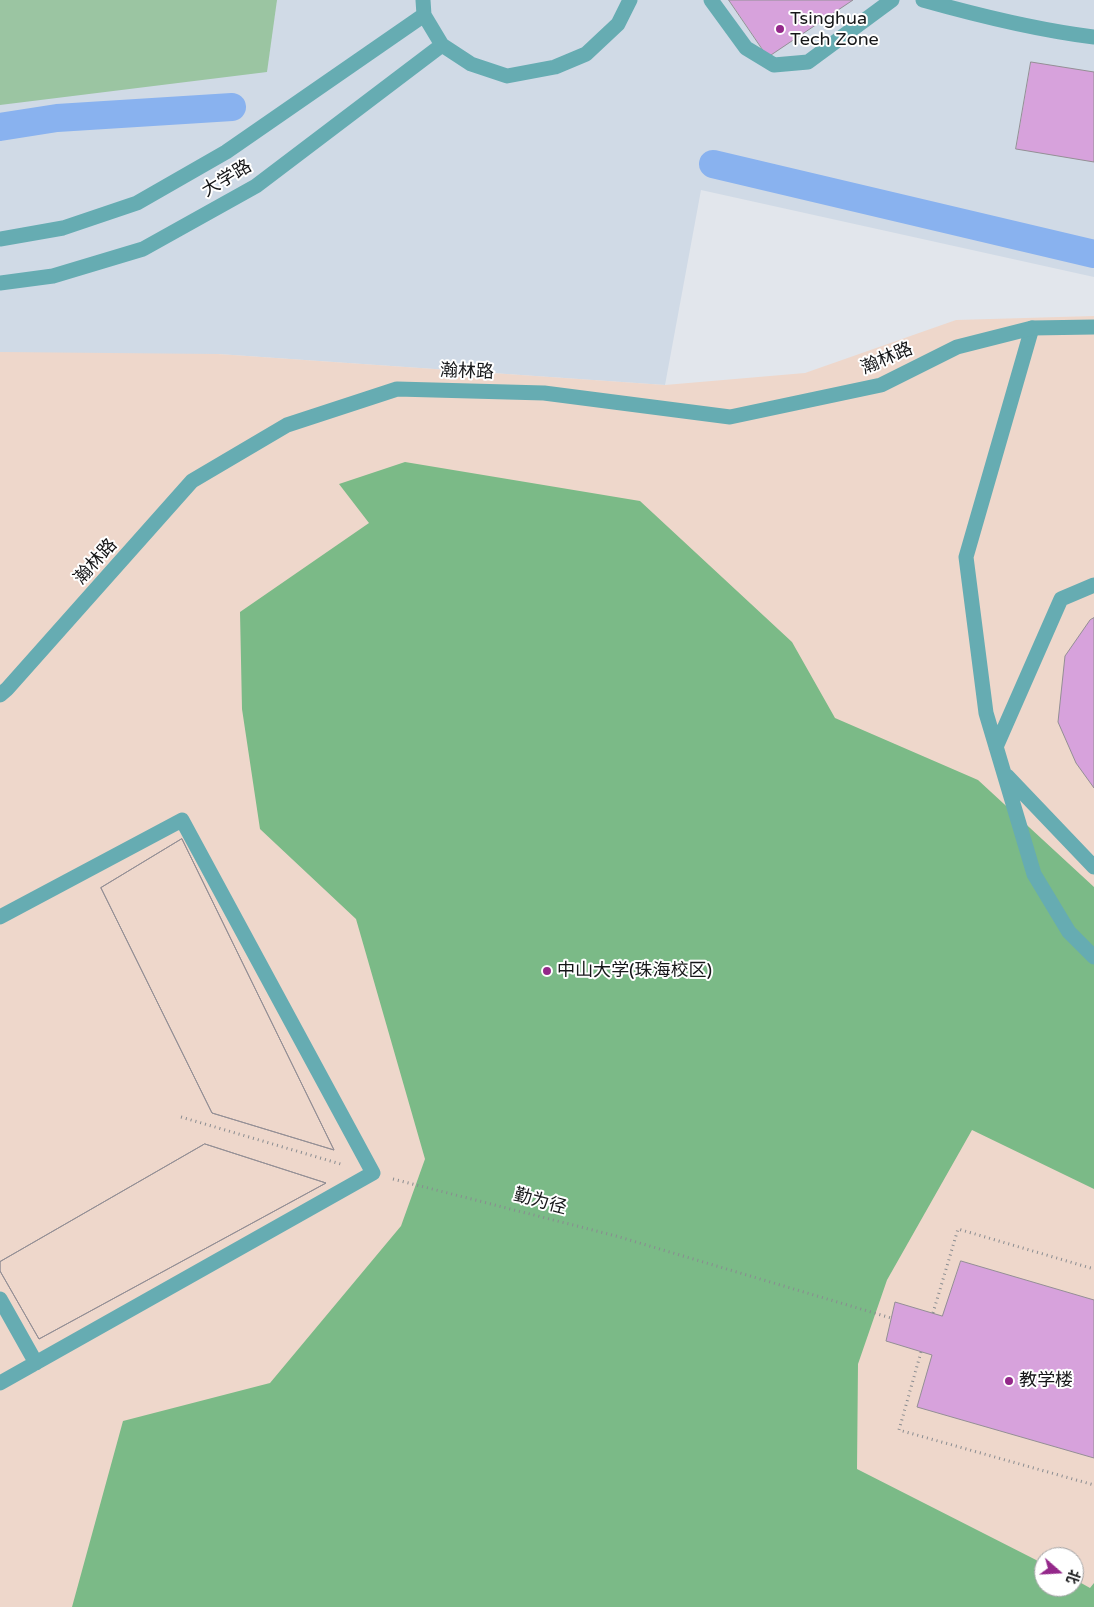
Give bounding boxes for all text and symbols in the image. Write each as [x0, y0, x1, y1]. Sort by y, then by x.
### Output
place label: Tsinghua Tech Zone [790, 8, 879, 50]
marker: Tsinghua Tech Zone [774, 23, 786, 35]
street label: 大学路 [198, 156, 256, 202]
street label: 瀚林路 [858, 339, 916, 379]
street label: 瀚林路 [440, 360, 494, 384]
street label: 瀚林路 [70, 535, 122, 589]
place label: 中山大学(珠海校区) [557, 960, 712, 982]
marker: 中山大学(珠海校区) [541, 965, 553, 977]
street label: 勤为径 [511, 1185, 569, 1219]
place label: 教学楼 [1019, 1370, 1073, 1392]
marker: 教学楼 [1003, 1375, 1015, 1387]
north arrow [1034, 1547, 1084, 1597]
text: 北 [1062, 1567, 1083, 1586]

